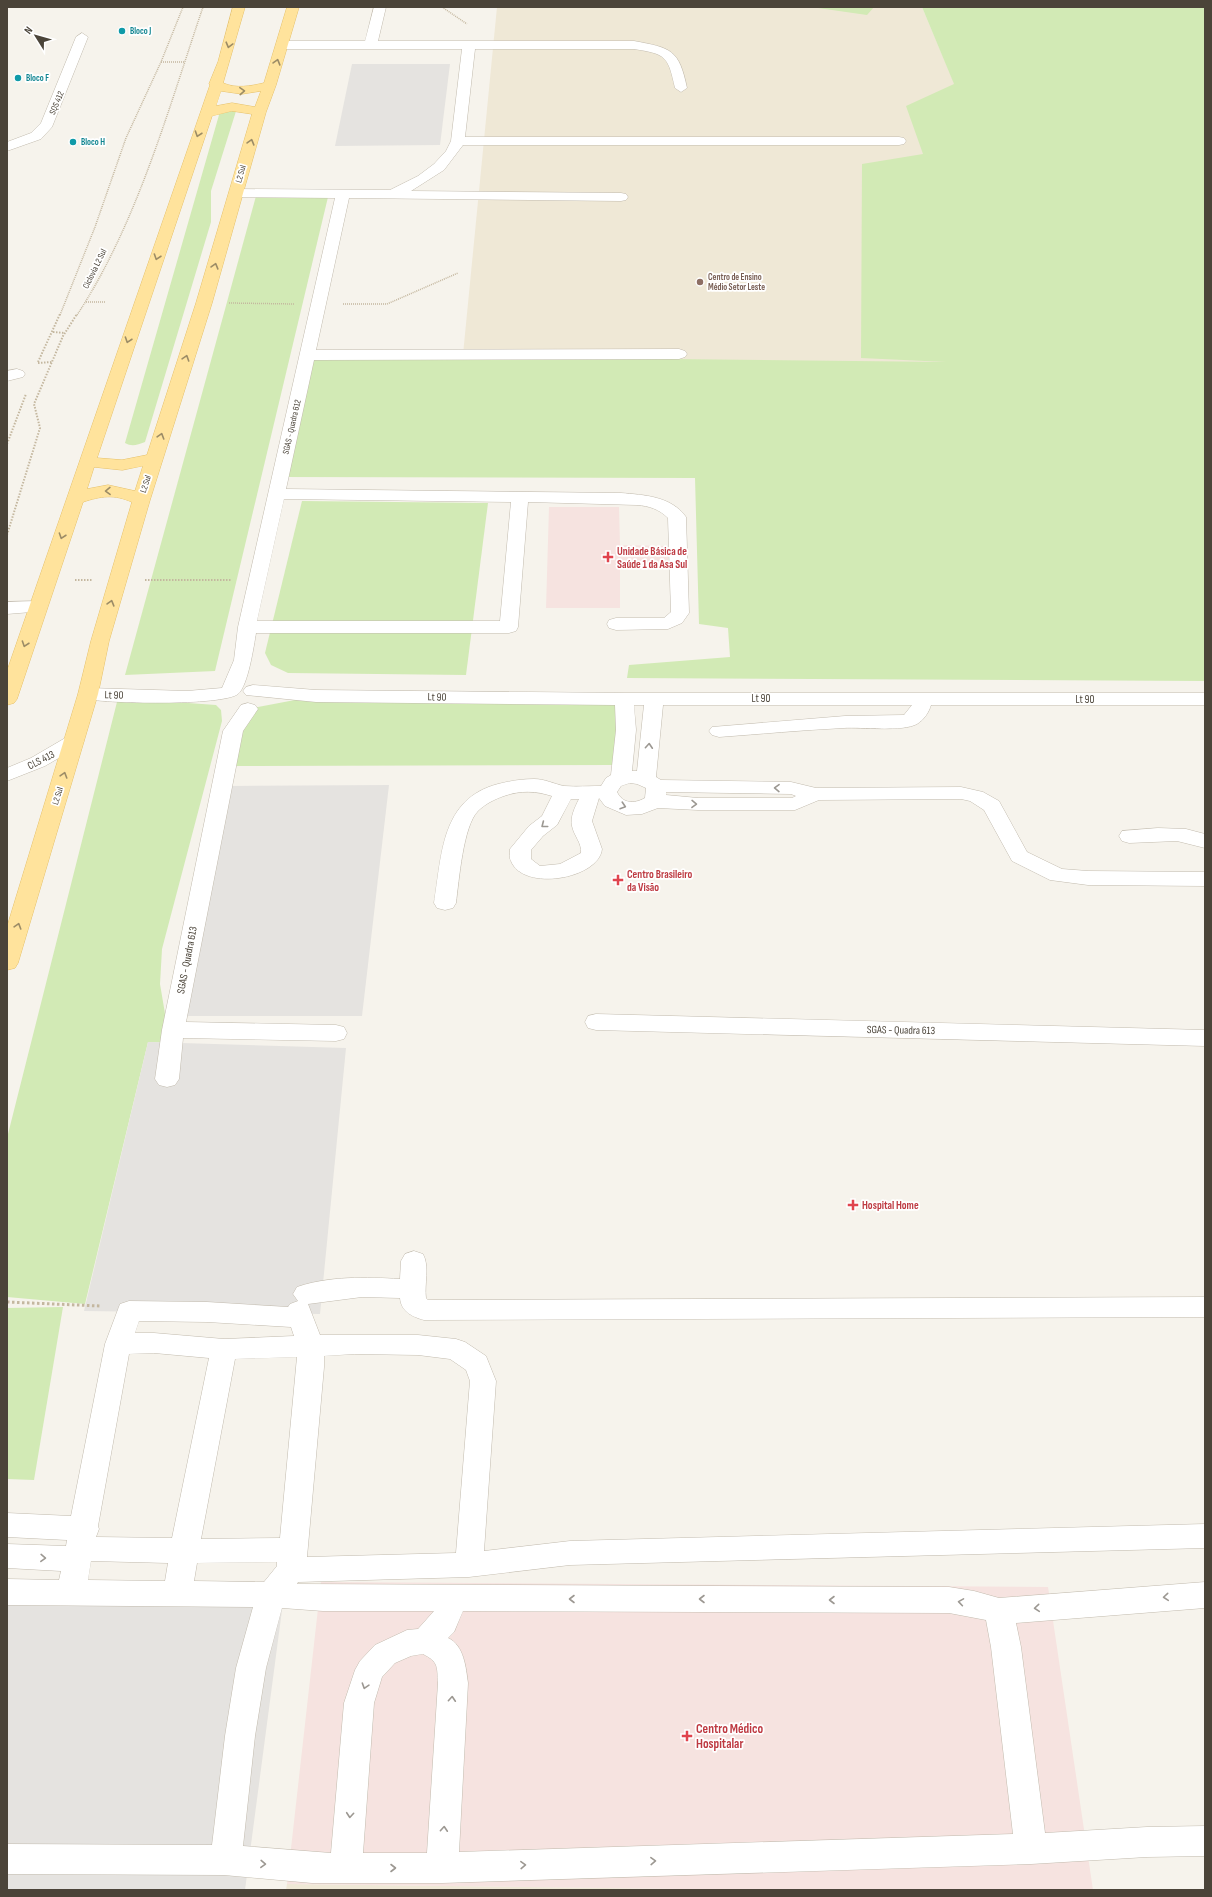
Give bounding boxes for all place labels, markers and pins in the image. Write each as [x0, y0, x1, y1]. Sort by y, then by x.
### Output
marker: Bloco J [117, 26, 127, 36]
place label: Bloco J [130, 26, 151, 37]
marker: Bloco F [13, 73, 23, 83]
place label: Bloco F [26, 73, 49, 84]
marker: Bloco H [68, 137, 78, 147]
place label: Bloco H [81, 137, 105, 148]
place label: Centro de Ensino Médio Setor Leste [708, 272, 765, 293]
marker: Centro de Ensino Médio Setor Leste [695, 277, 705, 287]
place label: Unidade Básica de Saúde 1 da Asa Sul [617, 545, 687, 571]
marker: Unidade Básica de Saúde 1 da Asa Sul [602, 551, 614, 563]
place label: Centro Brasileiro da Visão [627, 868, 693, 894]
marker: Centro Brasileiro da Visão [612, 874, 624, 886]
marker: Hospital Home [847, 1199, 859, 1211]
place label: Hospital Home [862, 1199, 919, 1212]
place label: Centro Médico Hospitalar [696, 1721, 763, 1752]
marker: Centro Médico Hospitalar [681, 1730, 693, 1742]

